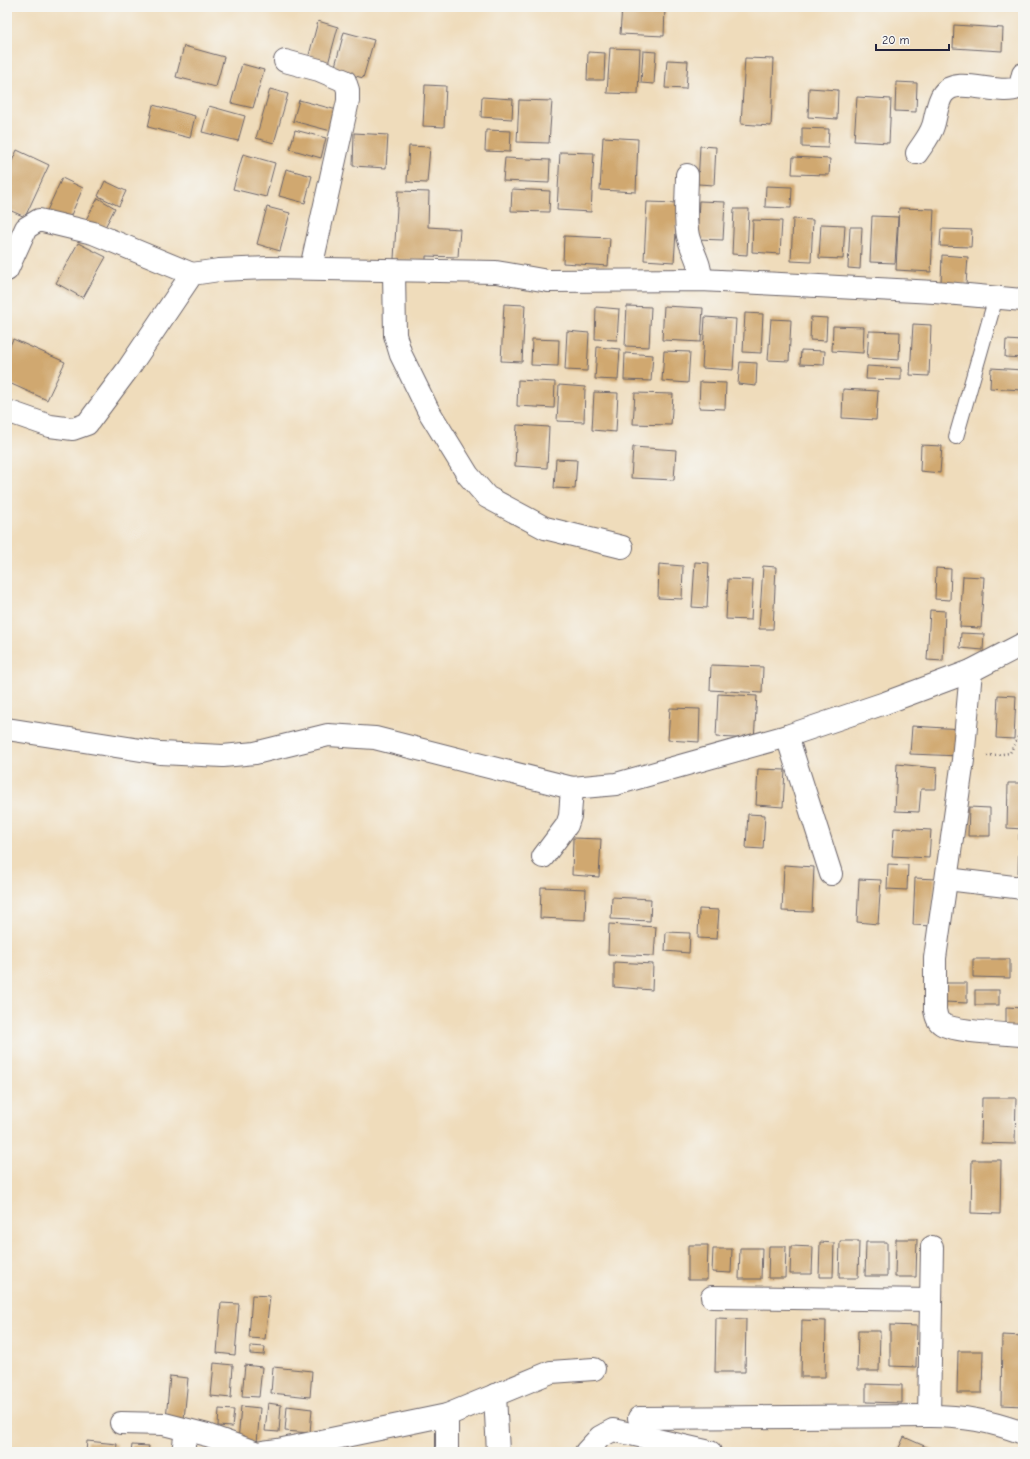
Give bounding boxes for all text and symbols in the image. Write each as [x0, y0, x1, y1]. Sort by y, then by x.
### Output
scale bar [876, 26, 949, 52]
text: 20 m [882, 33, 910, 47]

